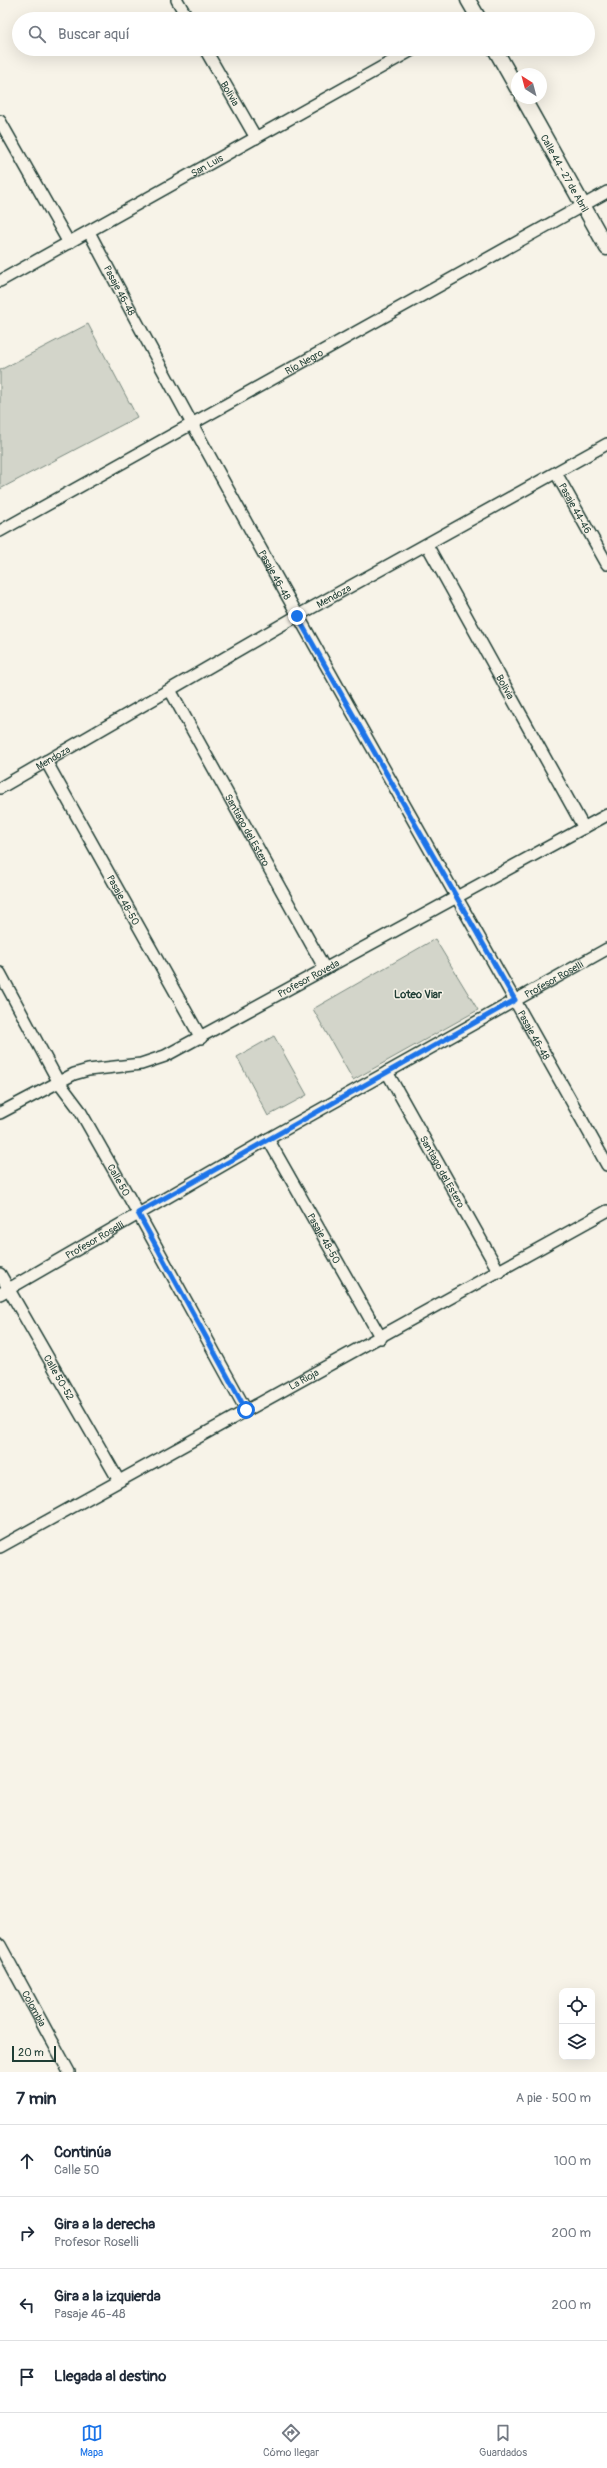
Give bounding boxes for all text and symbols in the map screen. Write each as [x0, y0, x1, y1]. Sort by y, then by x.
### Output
search box [12, 12, 595, 56]
icon: search [26, 23, 48, 45]
text: Buscar aquí [58, 25, 130, 44]
north arrow [511, 68, 547, 104]
street label: Bolivia [218, 79, 241, 109]
street label: Calle 44 - 27 de Abril [538, 133, 591, 215]
street label: San Luis [189, 152, 226, 180]
street label: Pasaje 46-48 [101, 264, 137, 318]
street label: Río Negro [283, 346, 326, 378]
street label: Pasaje 44-46 [556, 481, 594, 536]
street label: Pasaje 46-48 [256, 548, 293, 602]
street label: Mendoza [315, 582, 354, 611]
route end [288, 607, 306, 625]
street label: Bolivia [493, 673, 517, 702]
street label: Mendoza [34, 744, 73, 773]
street label: Santiago del Estero [222, 792, 272, 869]
street label: Pasaje 48-50 [104, 873, 142, 928]
street label: Profesor Roveda [276, 957, 342, 1000]
street label: Profesor Roselli [523, 959, 586, 1001]
district label: Loteo Viar [394, 988, 443, 1001]
street label: Pasaje 46-48 [515, 1008, 552, 1062]
street label: Santiago del Estero [417, 1134, 467, 1211]
street label: Calle 50 [104, 1162, 132, 1199]
street label: Pasaje 48-50 [304, 1211, 342, 1266]
street label: Profesor Roselli [64, 1219, 126, 1262]
street label: Calle 50-52 [41, 1353, 76, 1403]
street label: La Rioja [287, 1367, 321, 1393]
route start [237, 1401, 255, 1419]
map controls [559, 1988, 595, 2060]
button: locate [559, 1988, 595, 2024]
street label: Colombia [19, 1989, 48, 2029]
button: layers [559, 2024, 595, 2060]
scale bar [12, 2044, 56, 2063]
text: 20 m [18, 2046, 44, 2059]
text: 7 min [16, 2088, 56, 2109]
text: A pie · 500 m [516, 2090, 591, 2106]
text: Continúa [54, 2143, 111, 2162]
icon: ahead [16, 2150, 38, 2172]
text: 100 m [554, 2153, 591, 2169]
text: Calle 50 [54, 2162, 99, 2178]
text: Gira a la derecha [54, 2215, 155, 2234]
icon: right [16, 2222, 38, 2244]
text: 200 m [552, 2225, 591, 2241]
text: Profesor Roselli [54, 2234, 139, 2250]
text: Gira a la izquierda [54, 2287, 161, 2306]
icon: left [16, 2294, 38, 2316]
text: 200 m [552, 2297, 591, 2313]
text: Pasaje 46-48 [54, 2306, 126, 2322]
icon: arrive [16, 2366, 38, 2388]
text: Llegada al destino [54, 2367, 166, 2386]
tab: Mapa [80, 2422, 103, 2459]
tab: Cómo llegar [263, 2422, 319, 2459]
tab: Guardados [479, 2422, 527, 2459]

